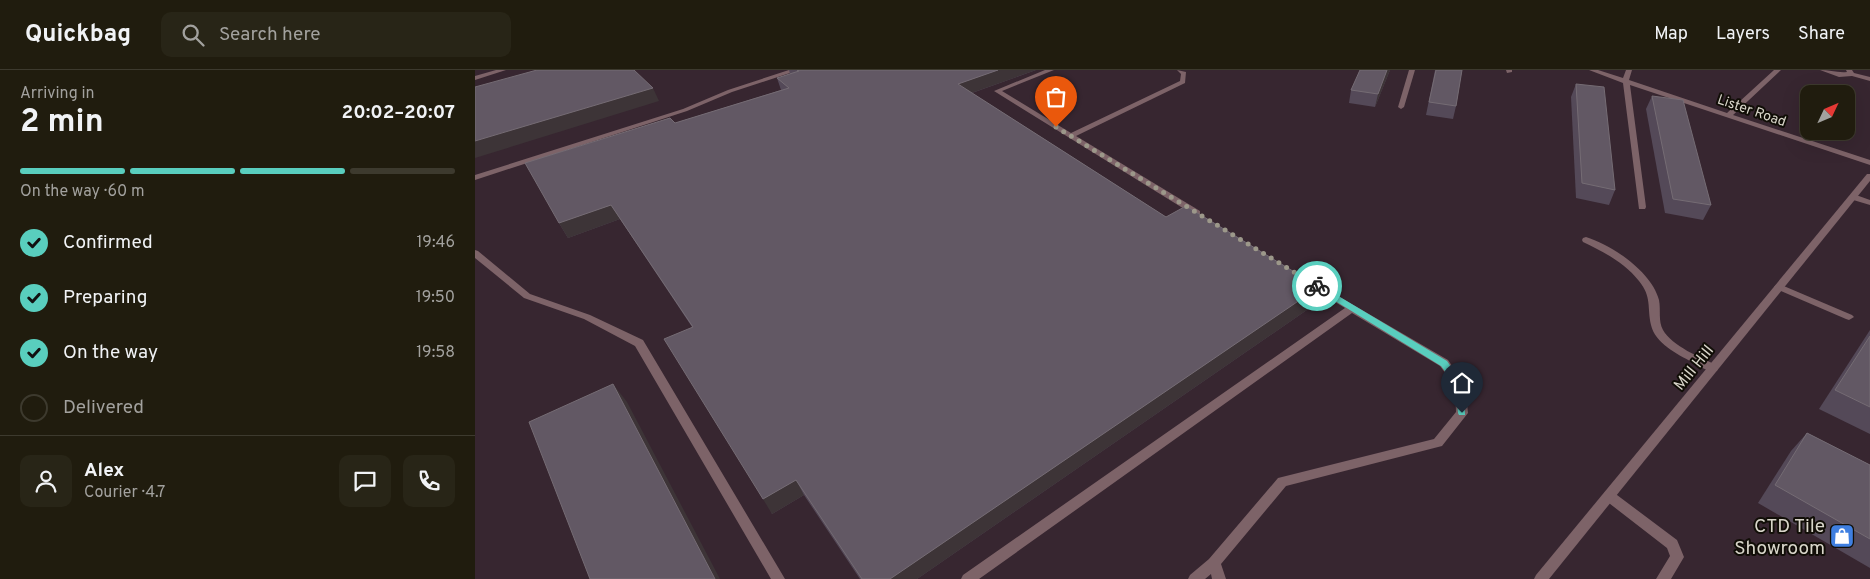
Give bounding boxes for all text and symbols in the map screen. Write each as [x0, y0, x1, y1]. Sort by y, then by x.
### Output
search box [161, 12, 511, 57]
text: Quickbag [25, 20, 131, 50]
icon: search [179, 21, 207, 49]
text: Search here [219, 23, 321, 47]
text: Map [1654, 23, 1688, 46]
text: Layers [1716, 23, 1770, 46]
text: Share [1798, 23, 1845, 46]
pin [1035, 76, 1077, 127]
icon: bag [1042, 83, 1070, 111]
text: Arriving in [20, 84, 95, 104]
north arrow [1800, 85, 1855, 140]
map controls [1800, 85, 1855, 140]
street label: Lister Road [1715, 92, 1788, 131]
text: 20:02–20:07 [342, 101, 455, 125]
text: 2 min [20, 103, 104, 143]
text: On the way · 60 m [20, 182, 145, 202]
icon: check [20, 229, 48, 257]
text: Confirmed [63, 231, 153, 255]
text: 19:46 [416, 233, 455, 253]
courier [1292, 261, 1342, 311]
icon: bike [1303, 272, 1331, 300]
icon: check [20, 284, 48, 312]
text: Preparing [63, 286, 147, 310]
text: 19:50 [416, 288, 455, 308]
icon: check [20, 339, 48, 367]
text: On the way [63, 341, 158, 365]
street label: Mill Hill [1670, 341, 1719, 395]
text: 19:58 [416, 343, 455, 363]
pin [1441, 362, 1483, 413]
icon: home [1448, 369, 1476, 397]
text: Delivered [63, 396, 144, 420]
button: person [20, 455, 72, 507]
button: chat [339, 455, 391, 507]
button: phone [403, 455, 455, 507]
text: Alex [84, 459, 124, 483]
text: Courier · 4.7 [84, 483, 165, 503]
place label: CTD Tile Showroom [1734, 515, 1825, 561]
shop icon: CTD Tile Showroom [1829, 523, 1855, 549]

